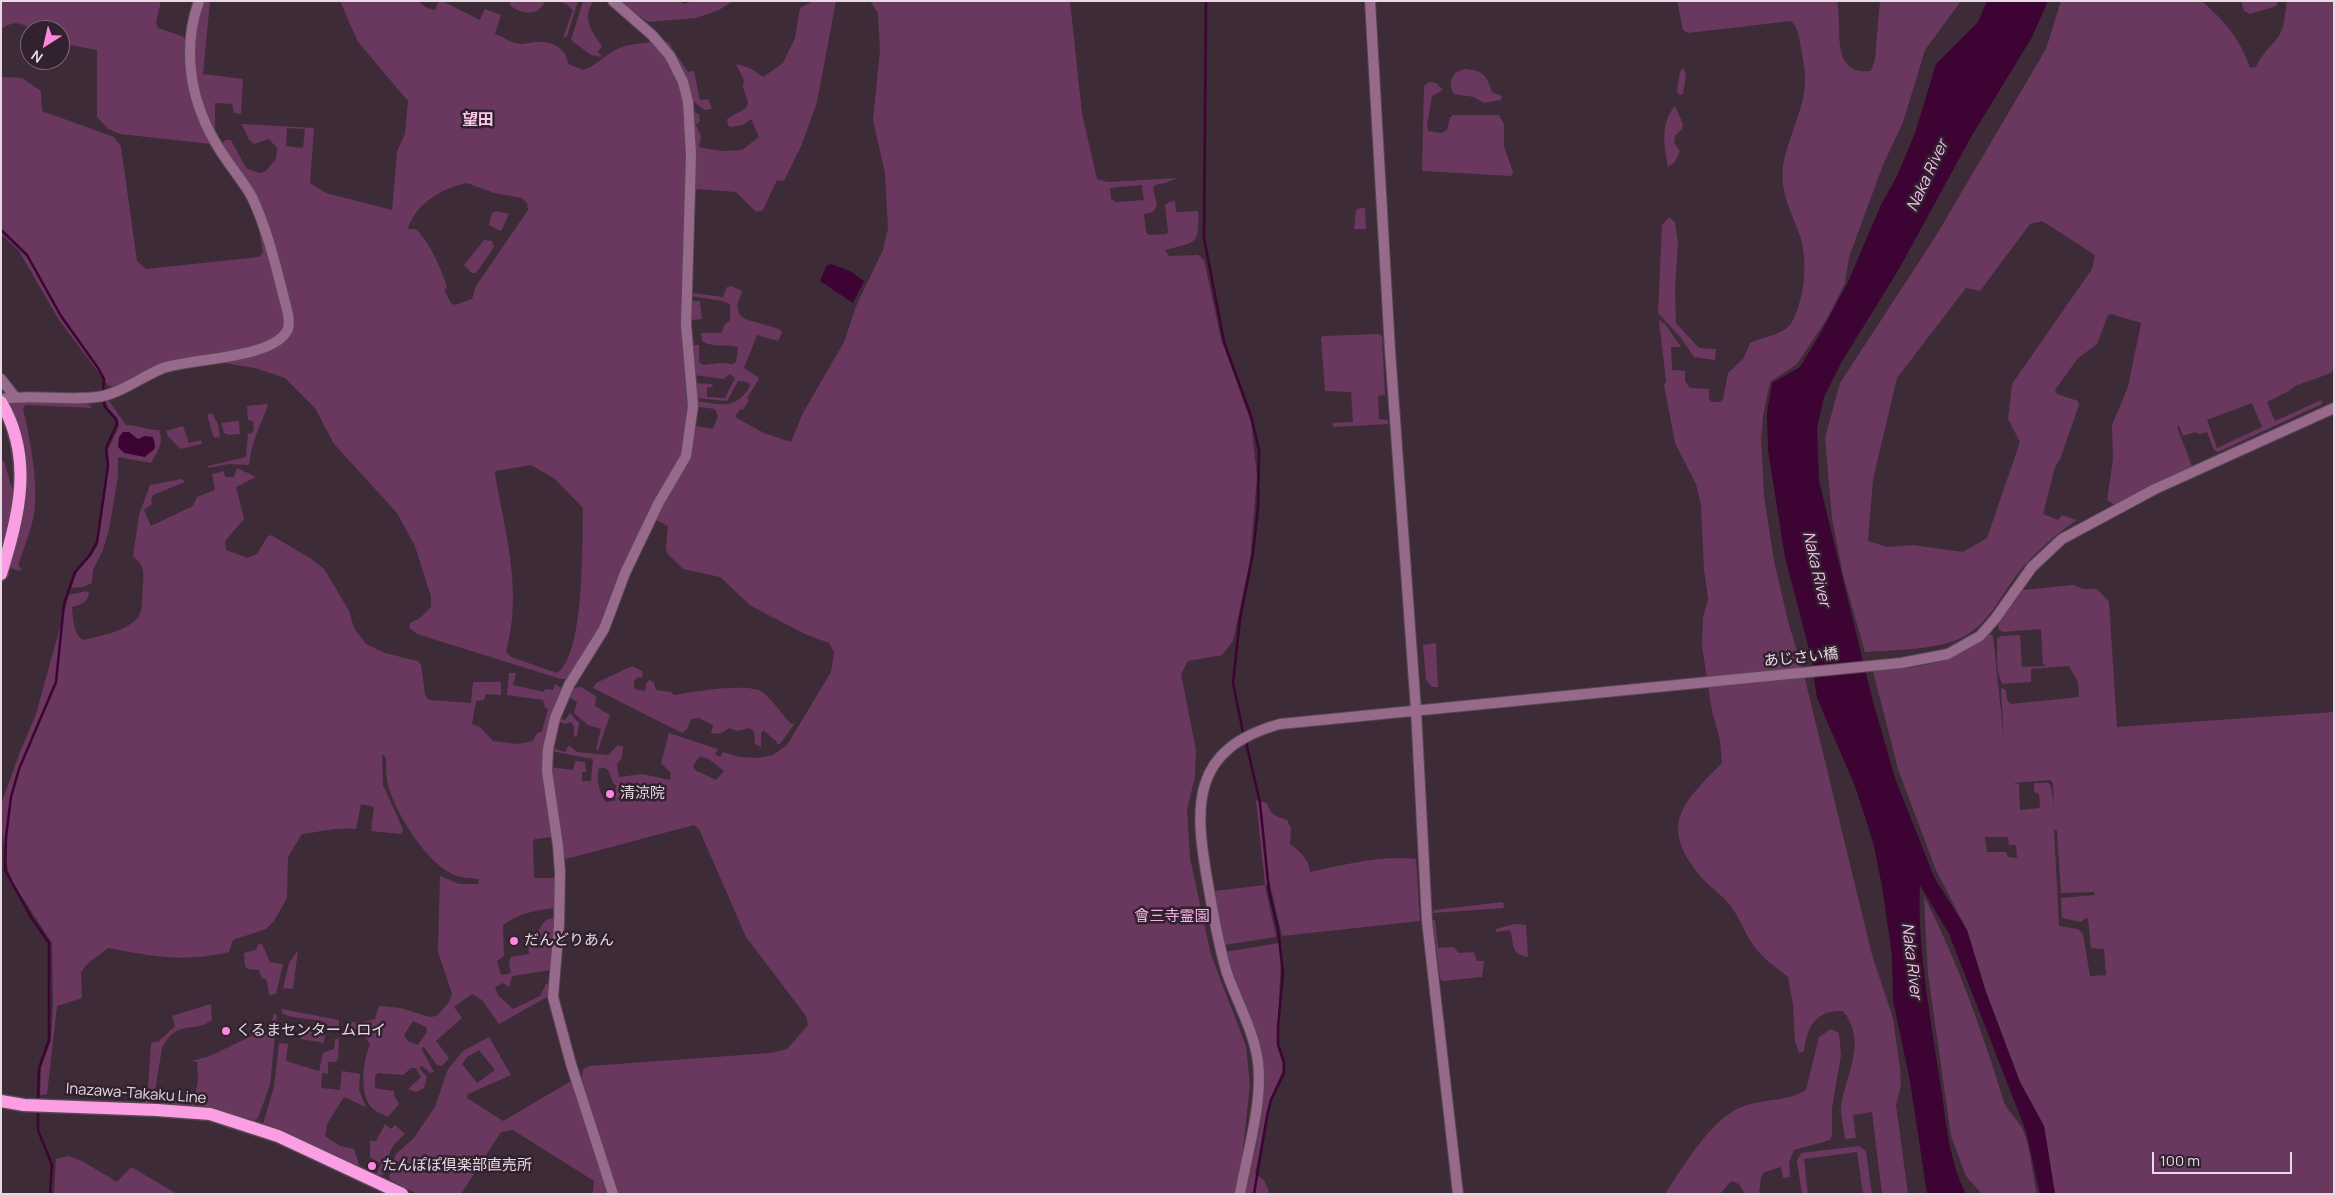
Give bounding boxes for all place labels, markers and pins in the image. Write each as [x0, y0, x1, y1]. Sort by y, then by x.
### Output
place label: 清涼院 [620, 785, 665, 803]
marker: 清涼院 [604, 788, 616, 800]
place label: だんどりあん [524, 932, 614, 950]
marker: だんどりあん [508, 935, 520, 947]
place label: くるまセンタームロイ [236, 1022, 386, 1040]
marker: くるまセンタームロイ [220, 1025, 232, 1037]
place label: たんぽぽ倶楽部直売所 [382, 1157, 532, 1175]
marker: たんぽぽ倶楽部直売所 [366, 1160, 378, 1172]

